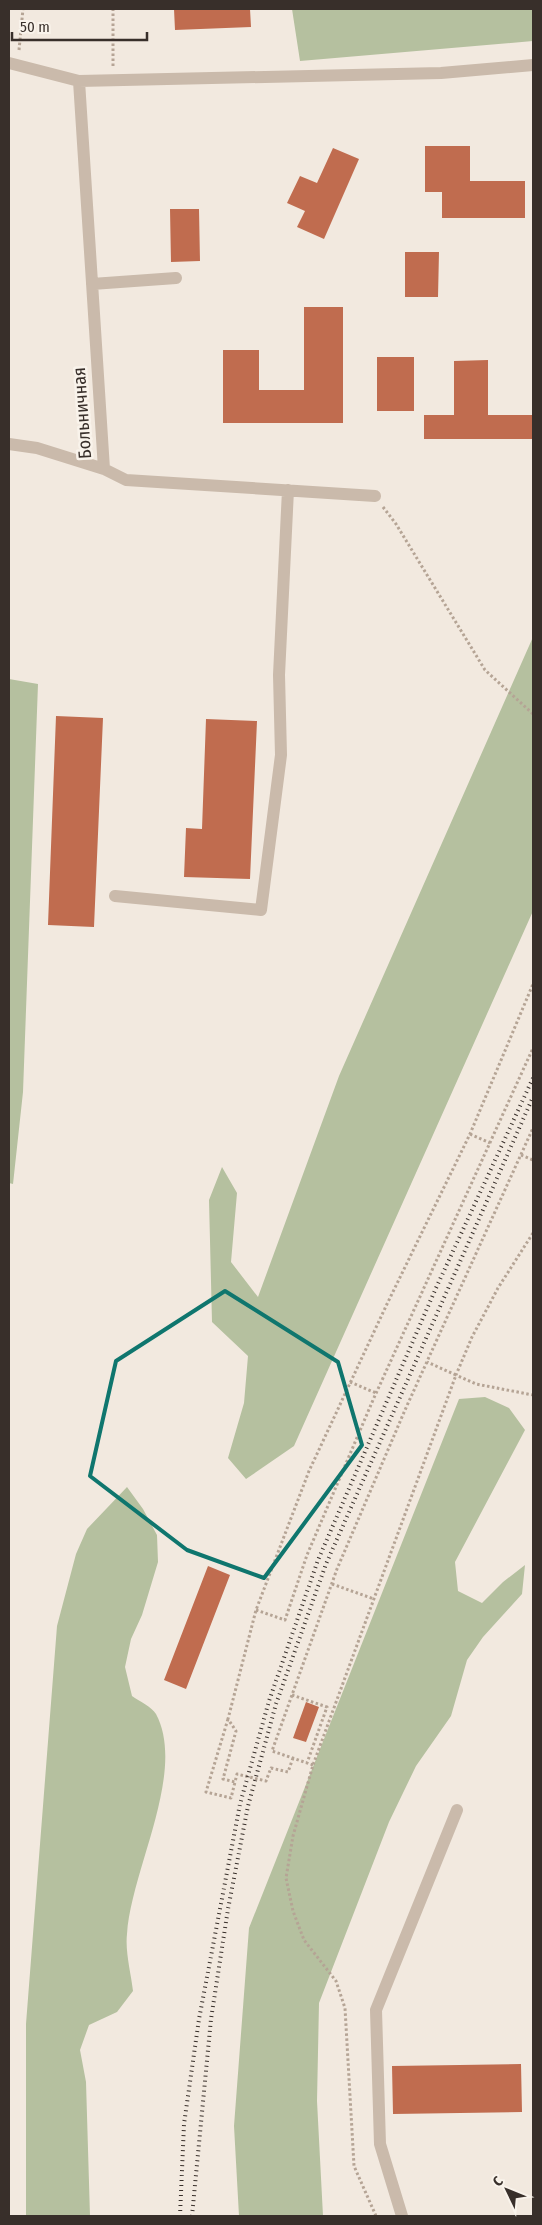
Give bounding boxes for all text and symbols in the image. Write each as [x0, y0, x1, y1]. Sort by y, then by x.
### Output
scale bar [12, 10, 148, 42]
text: 50 m [20, 18, 50, 36]
street label: Больничная [68, 366, 96, 460]
north arrow [482, 2165, 532, 2215]
text: С [489, 2173, 507, 2190]

